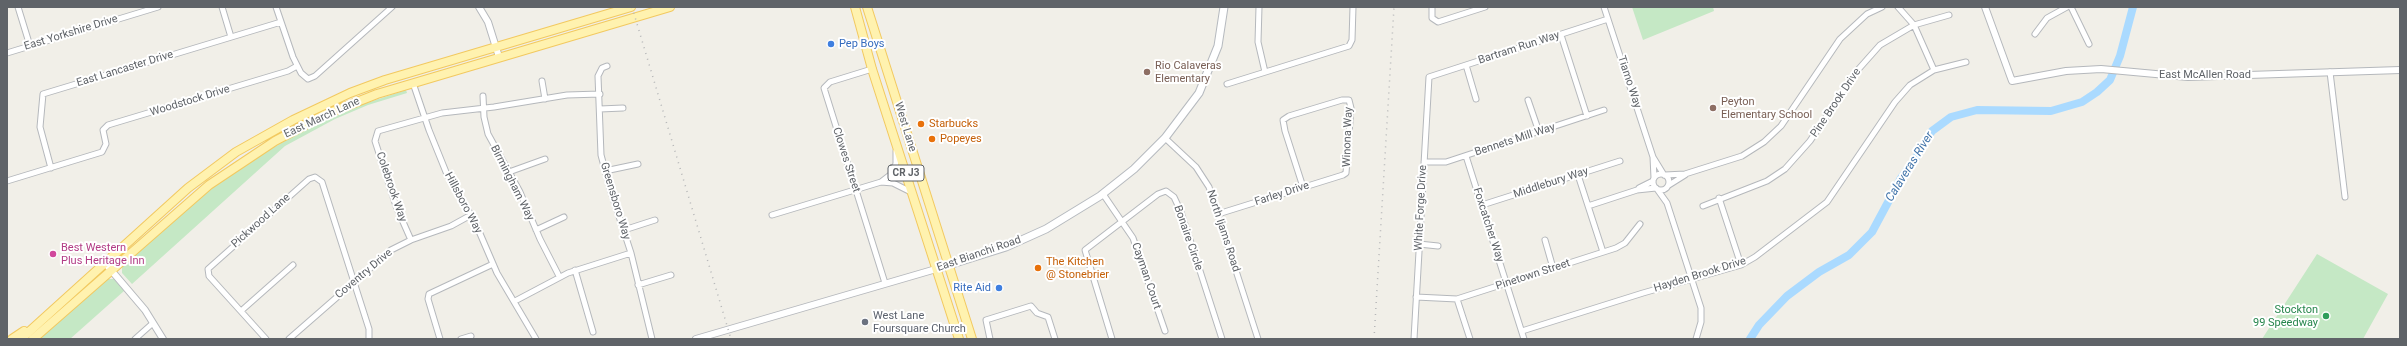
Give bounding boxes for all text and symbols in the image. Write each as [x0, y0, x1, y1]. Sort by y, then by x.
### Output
street label: East Yorkshire Drive [23, 12, 119, 54]
street label: Bartram Run Way [1477, 29, 1561, 67]
place label: Pep Boys [839, 37, 885, 51]
marker: Pep Boys [826, 39, 836, 49]
street label: East Lancaster Drive [75, 48, 175, 90]
street label: Tiamo Way [1614, 54, 1644, 110]
place label: Rio Calaveras Elementary [1155, 59, 1221, 85]
street label: Pine Brook Drive [1808, 66, 1864, 140]
marker: Rio Calaveras Elementary [1142, 67, 1152, 77]
street label: East McAllen Road [2159, 68, 2251, 82]
street label: Woodstock Drive [149, 83, 231, 119]
street label: East March Lane [282, 95, 362, 141]
place label: Peyton Elementary School [1721, 95, 1812, 121]
street label: West Lane [891, 101, 919, 153]
marker: Peyton Elementary School [1708, 103, 1718, 113]
street label: Winona Way [1340, 107, 1356, 167]
place label: Starbucks [929, 117, 978, 131]
marker: Starbucks [916, 119, 926, 129]
street label: Bennets Mill Way [1473, 121, 1557, 159]
street label: Clowes Street [829, 126, 863, 194]
water label: Calaveras River [1883, 130, 1937, 204]
place label: Popeyes [940, 132, 982, 146]
marker: Popeyes [927, 134, 937, 144]
street label: Birmingham Way [487, 143, 537, 223]
street label: Colebrook Way [373, 150, 409, 224]
street label: Greensboro Way [597, 161, 633, 241]
road number: CR J3 [888, 165, 924, 181]
street label: White Forge Drive [1412, 165, 1430, 251]
street label: Middlebury Way [1512, 165, 1590, 201]
street label: Hillsboro Way [441, 170, 485, 236]
street label: Farley Drive [1253, 179, 1311, 209]
street label: Foxcatcher Way [1470, 186, 1506, 264]
street label: North Ijams Road [1204, 188, 1242, 274]
street label: Pickwood Lane [229, 191, 293, 251]
street label: Bonaire Circle [1171, 204, 1205, 272]
street label: East Bianchi Road [935, 233, 1023, 275]
place label: Best Western Plus Heritage Inn [61, 241, 145, 267]
street label: Cayman Court [1128, 241, 1164, 311]
street label: Coventry Drive [333, 246, 395, 302]
marker: Best Western Plus Heritage Inn [48, 249, 58, 259]
place label: The Kitchen @ Stonebrier [1046, 255, 1109, 281]
street label: Hayden Brook Drive [1652, 255, 1748, 295]
street label: Pinetown Street [1494, 257, 1572, 293]
marker: The Kitchen @ Stonebrier [1033, 263, 1043, 273]
place label: Rite Aid [953, 281, 991, 295]
marker: Rite Aid [994, 283, 1004, 293]
place label: Stockton 99 Speedway [2253, 303, 2318, 329]
place label: West Lane Foursquare Church [873, 309, 966, 335]
marker: Stockton 99 Speedway [2321, 311, 2331, 321]
marker: West Lane Foursquare Church [860, 317, 870, 327]

